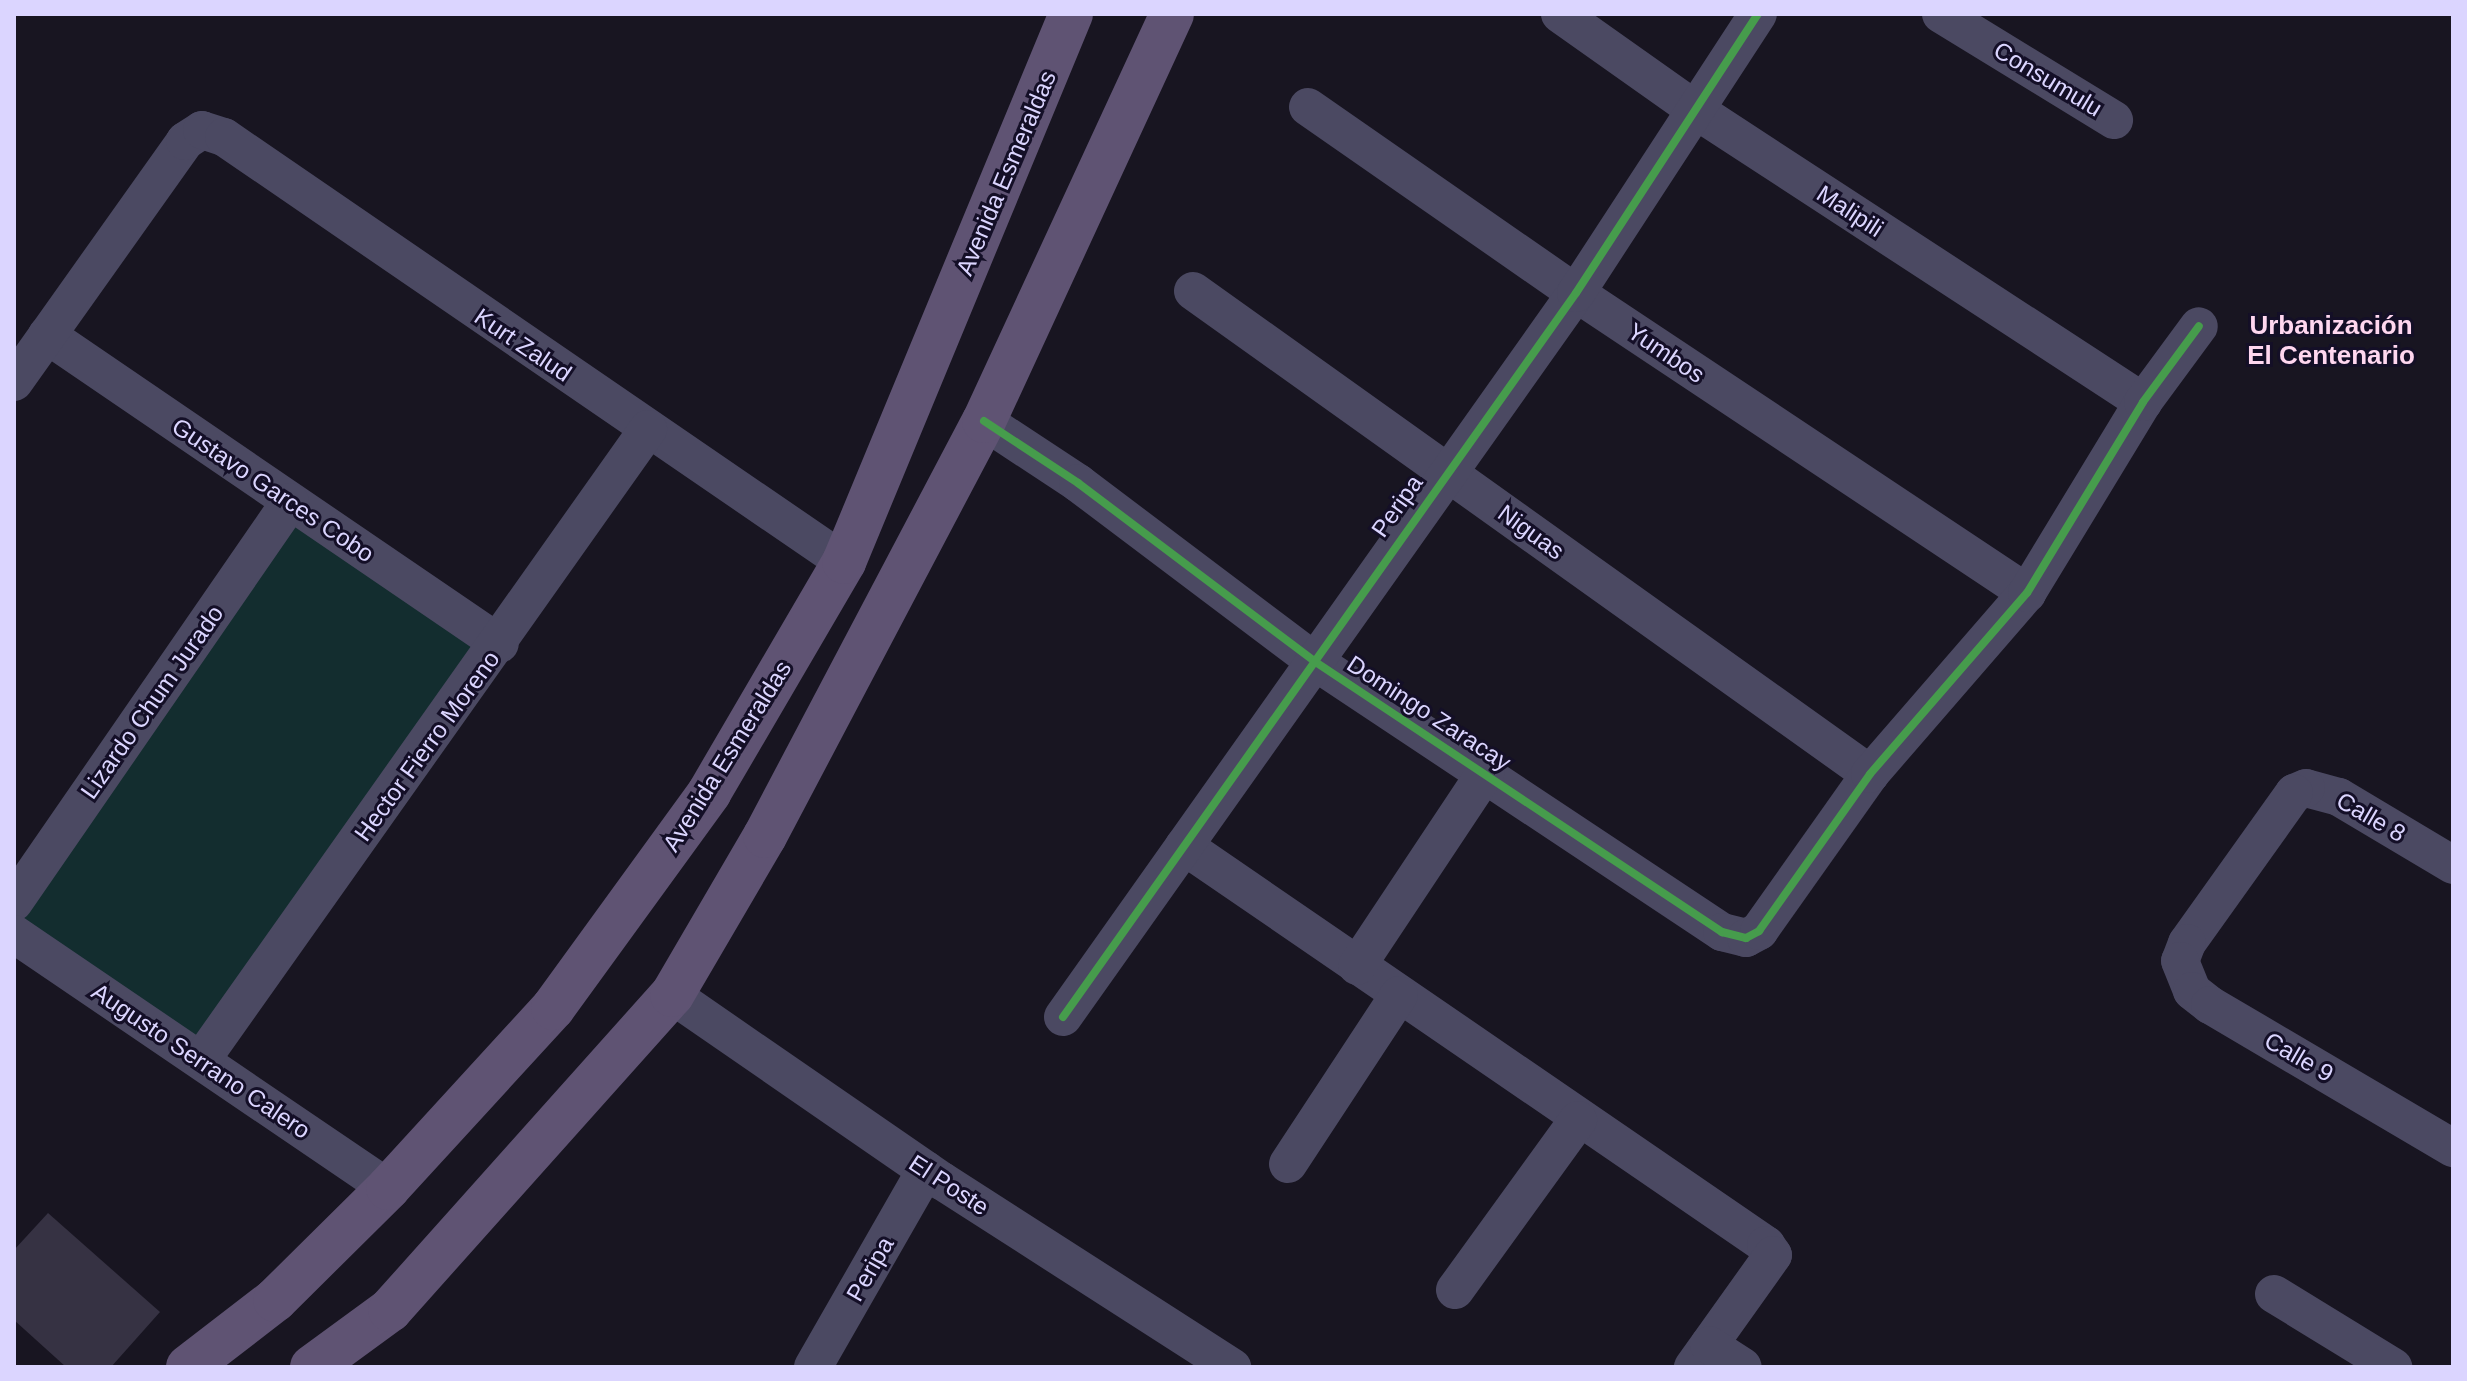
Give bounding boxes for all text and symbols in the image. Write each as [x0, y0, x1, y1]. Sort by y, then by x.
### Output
street label: Consumulu [1989, 35, 2107, 123]
street label: Avenida Esmeraldas [950, 66, 1062, 280]
street label: Malipili [1811, 179, 1889, 243]
street label: Kurt Zalud [469, 302, 577, 388]
district label: Urbanización El Centenario [2247, 310, 2415, 372]
street label: Yumbos [1622, 317, 1710, 389]
street label: Gustavo Garces Cobo [167, 412, 379, 568]
street label: Peripa [1365, 469, 1429, 543]
street label: Niguas [1492, 498, 1570, 566]
street label: Lizardo Chum Jurado [74, 600, 230, 804]
street label: Hector Fierro Moreno [348, 645, 506, 847]
street label: Domingo Zaracay [1342, 649, 1516, 777]
street label: Avenida Esmeraldas [657, 655, 797, 857]
street label: Calle 8 [2331, 786, 2411, 848]
street label: Augusto Serrano Calero [86, 977, 316, 1145]
street label: Calle 9 [2259, 1026, 2339, 1088]
street label: El Poste [904, 1149, 994, 1221]
street label: Peripa [840, 1232, 900, 1306]

